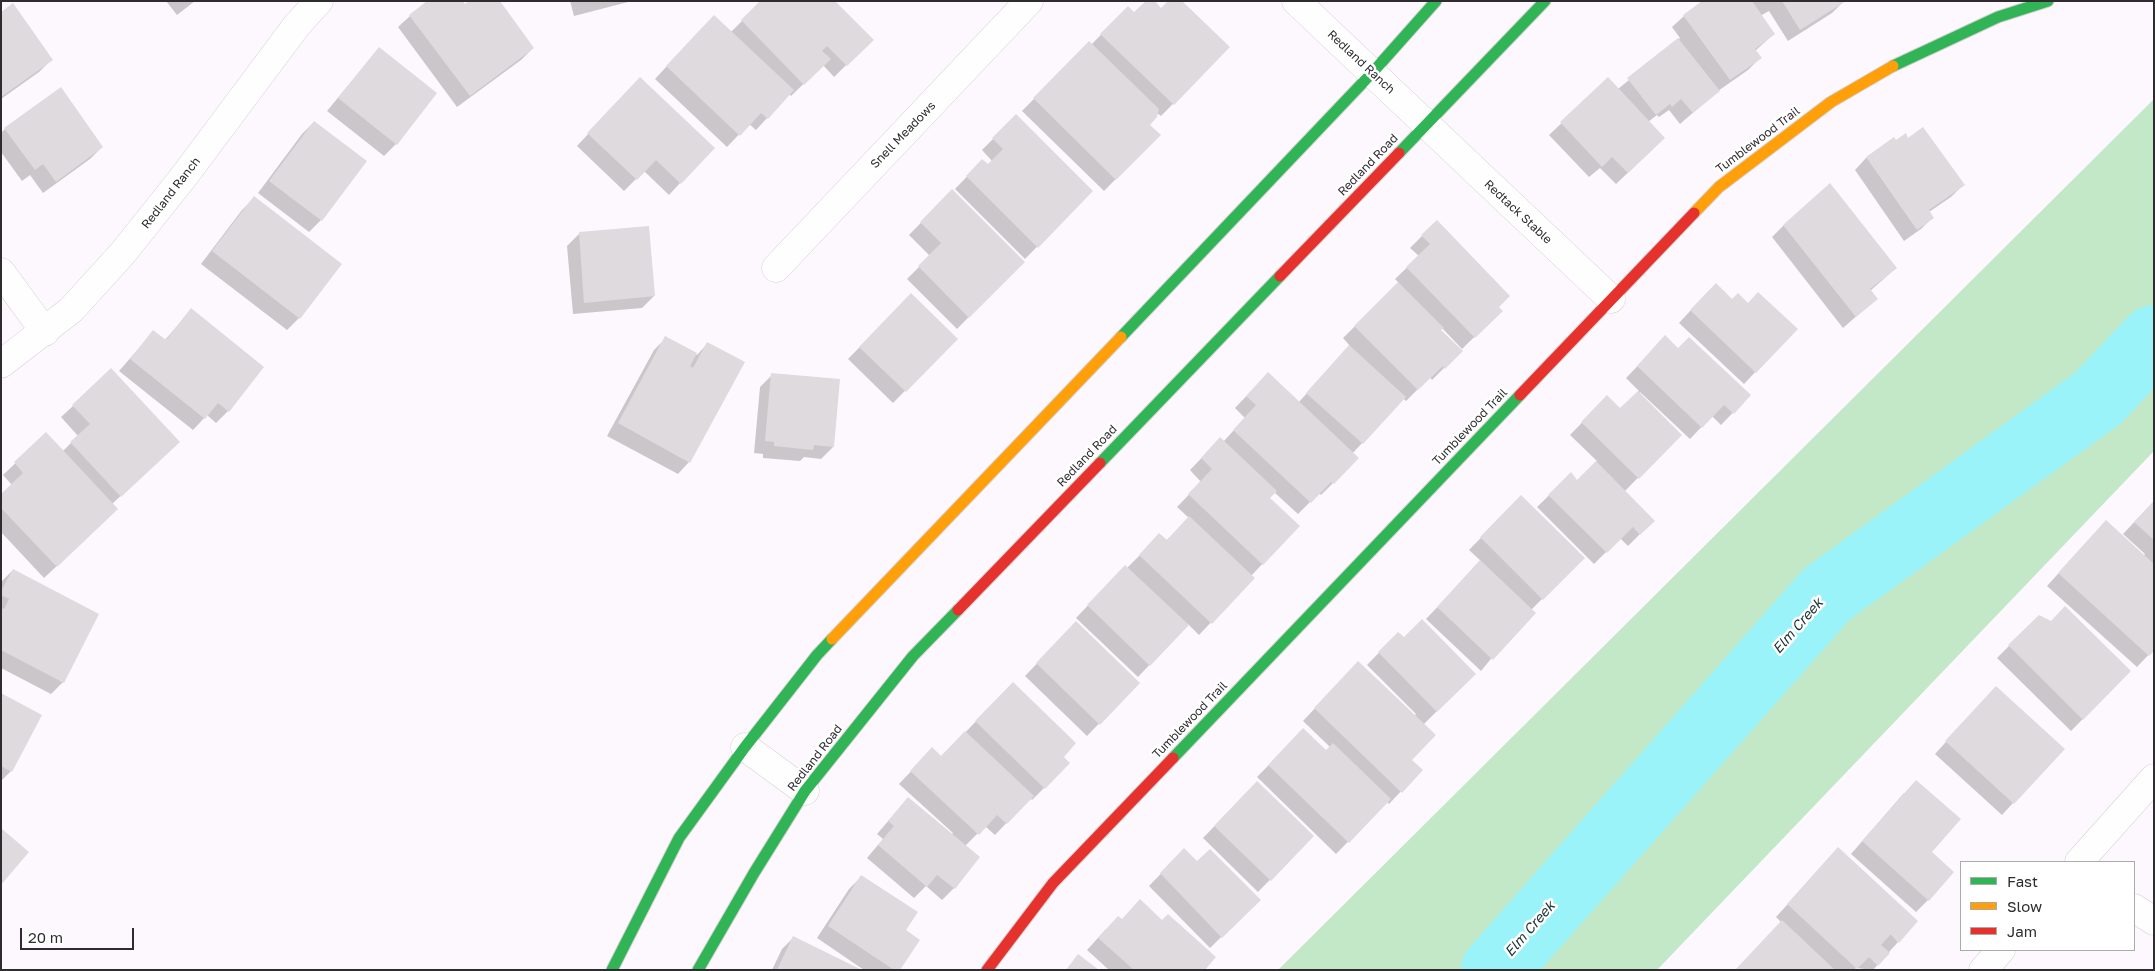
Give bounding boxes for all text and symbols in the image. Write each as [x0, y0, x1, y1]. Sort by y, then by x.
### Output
street label: Redland Ranch [1324, 27, 1398, 97]
street label: Snell Meadows [867, 99, 939, 171]
street label: Tumblewood Trail [1713, 104, 1803, 176]
street label: Redland Road [1335, 131, 1401, 199]
street label: Redland Ranch [139, 154, 203, 232]
street label: Redtack Stable [1481, 177, 1555, 247]
street label: Tumblewood Trail [1430, 386, 1510, 468]
street label: Redland Road [1054, 422, 1120, 490]
water label: Elm Creek [1769, 595, 1827, 657]
street label: Tumblewood Trail [1150, 679, 1230, 761]
street label: Redland Road [785, 722, 845, 794]
legend [1960, 861, 2135, 951]
text: Fast [2007, 872, 2038, 890]
text: Slow [2007, 897, 2042, 915]
water label: Elm Creek [1501, 898, 1559, 960]
scale bar [22, 918, 136, 950]
text: Jam [2007, 922, 2037, 940]
text: 20 m [28, 928, 63, 946]

